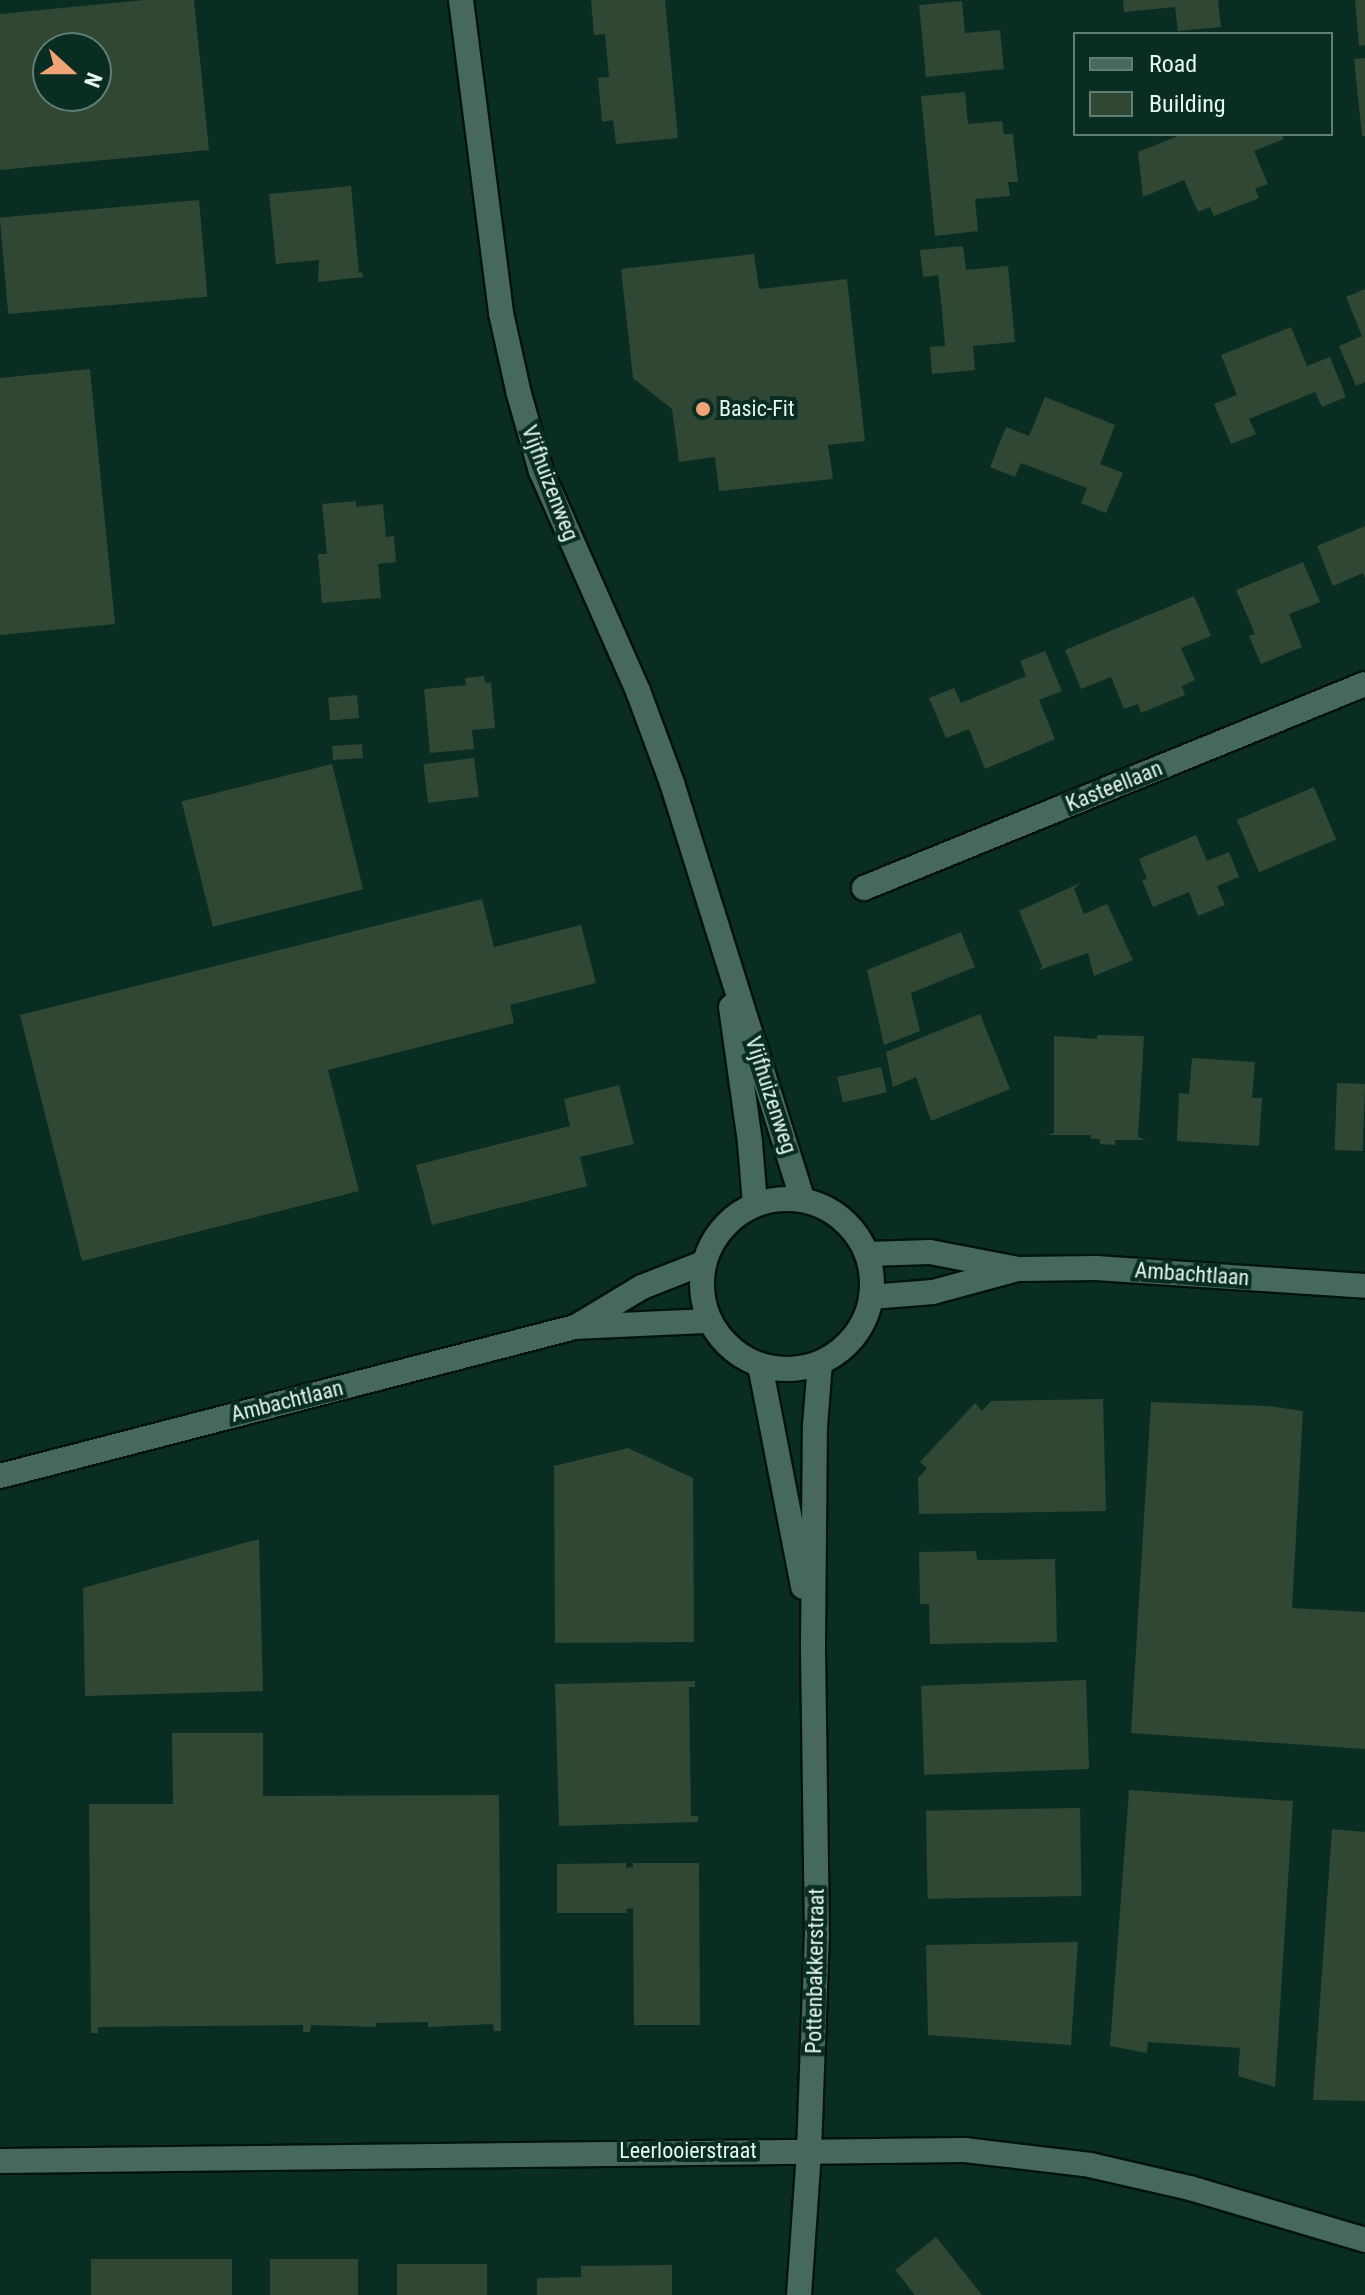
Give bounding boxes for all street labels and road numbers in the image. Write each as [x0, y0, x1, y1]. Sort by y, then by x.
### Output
street label: Vijfhuizenweg [516, 422, 584, 544]
street label: Kasteellaan [1062, 755, 1166, 817]
street label: Vijfhuizenweg [740, 1033, 802, 1157]
street label: Ambachtlaan [1134, 1257, 1250, 1291]
street label: Ambachtlaan [228, 1374, 346, 1428]
street label: Pottenbakkerstraat [800, 1888, 830, 2054]
street label: Leerlooierstraat [619, 2138, 757, 2164]

